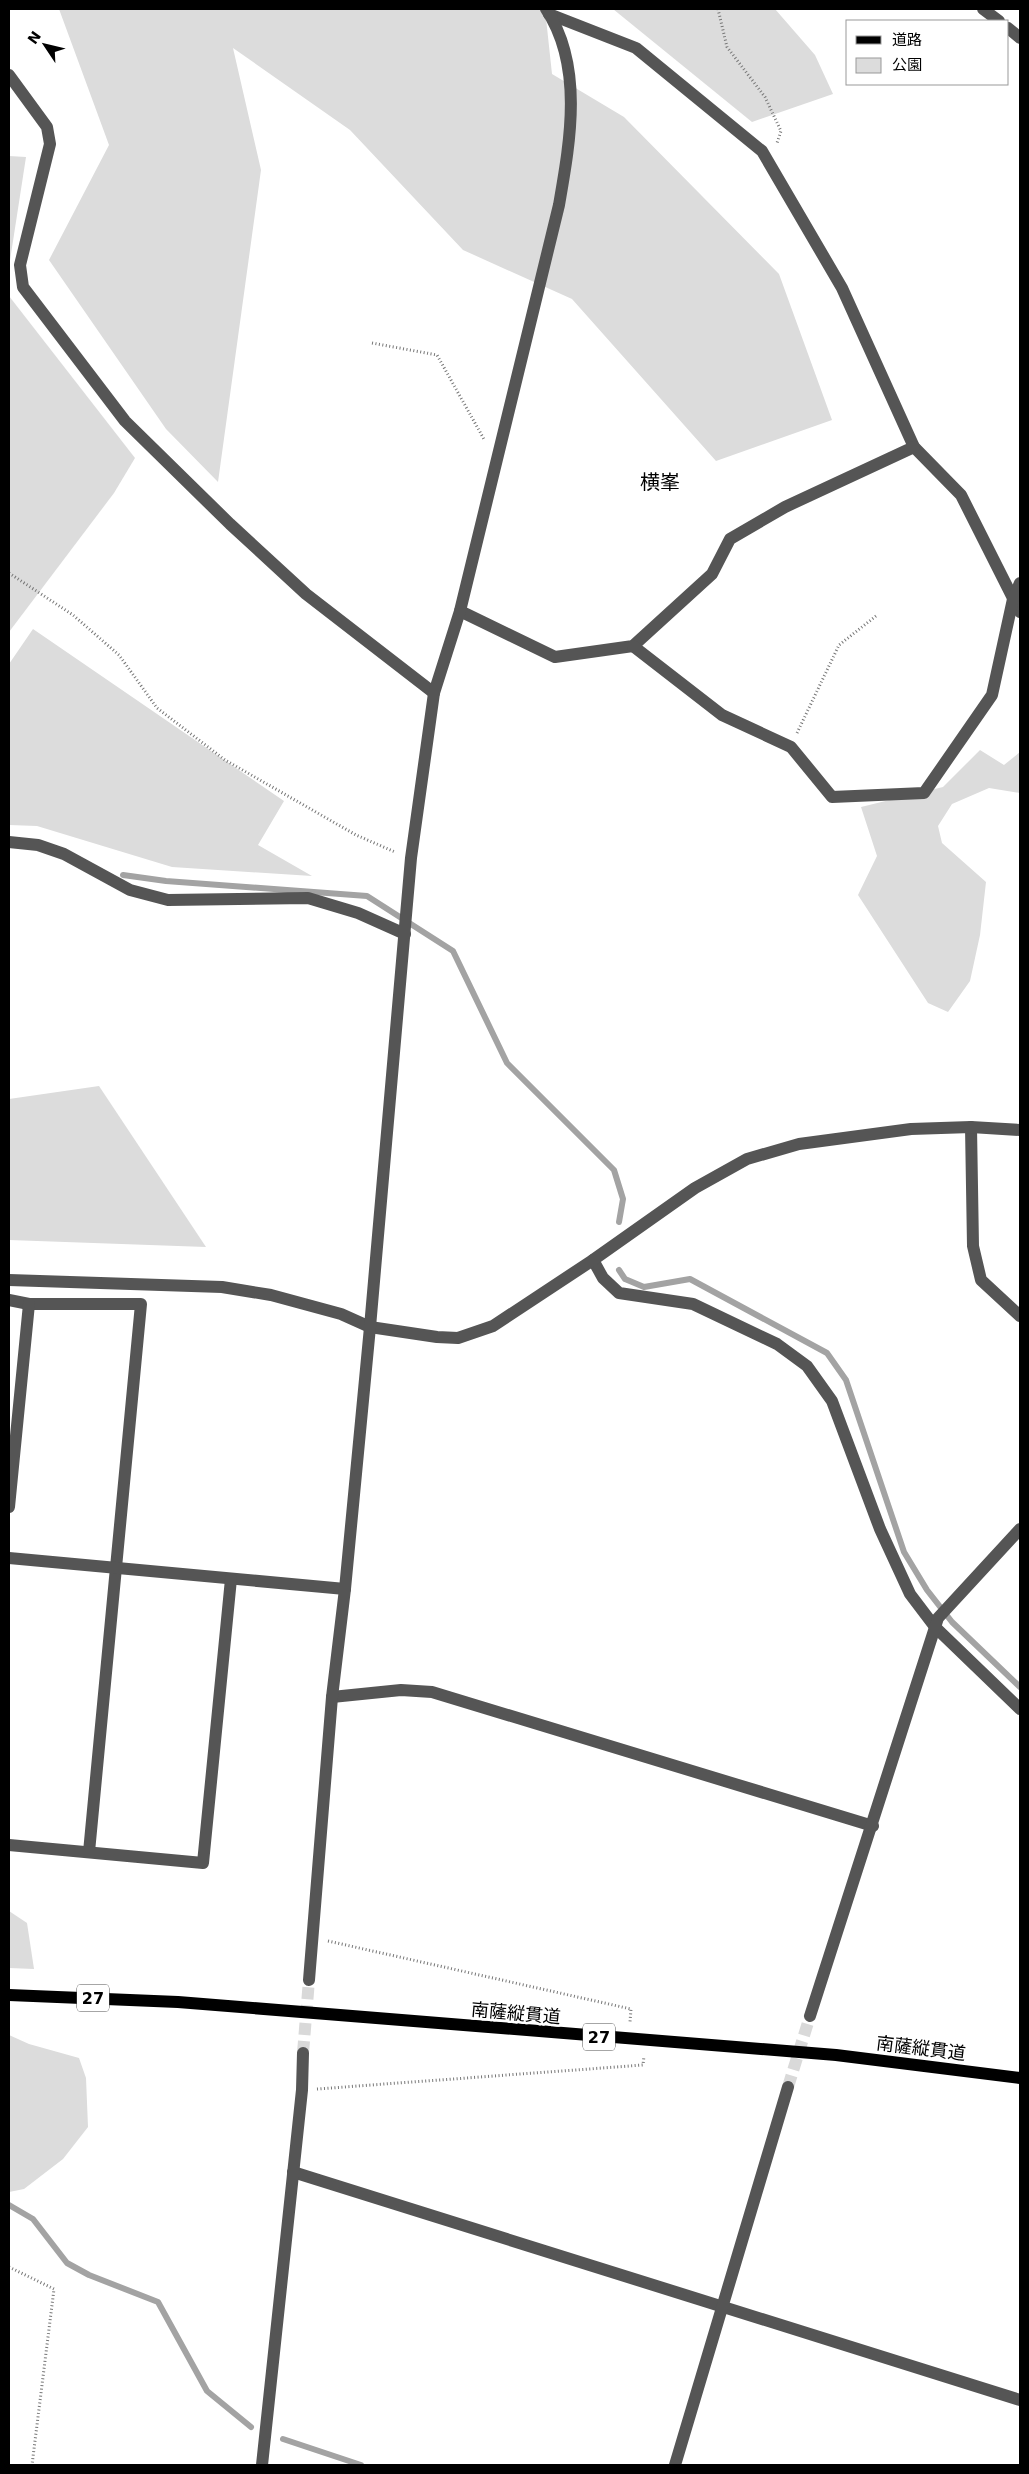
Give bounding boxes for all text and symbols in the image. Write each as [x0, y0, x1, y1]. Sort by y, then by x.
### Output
north arrow [20, 20, 70, 70]
legend [846, 20, 1009, 85]
text: N [24, 28, 44, 47]
text: 道路 [892, 31, 922, 49]
text: 公園 [892, 56, 922, 74]
district label: 横峯 [640, 470, 680, 494]
road number: 27 [77, 1985, 109, 2012]
street label: 南薩縦貫道 [470, 1999, 562, 2027]
road number: 27 [583, 2024, 615, 2050]
street label: 南薩縦貫道 [875, 2032, 967, 2064]

